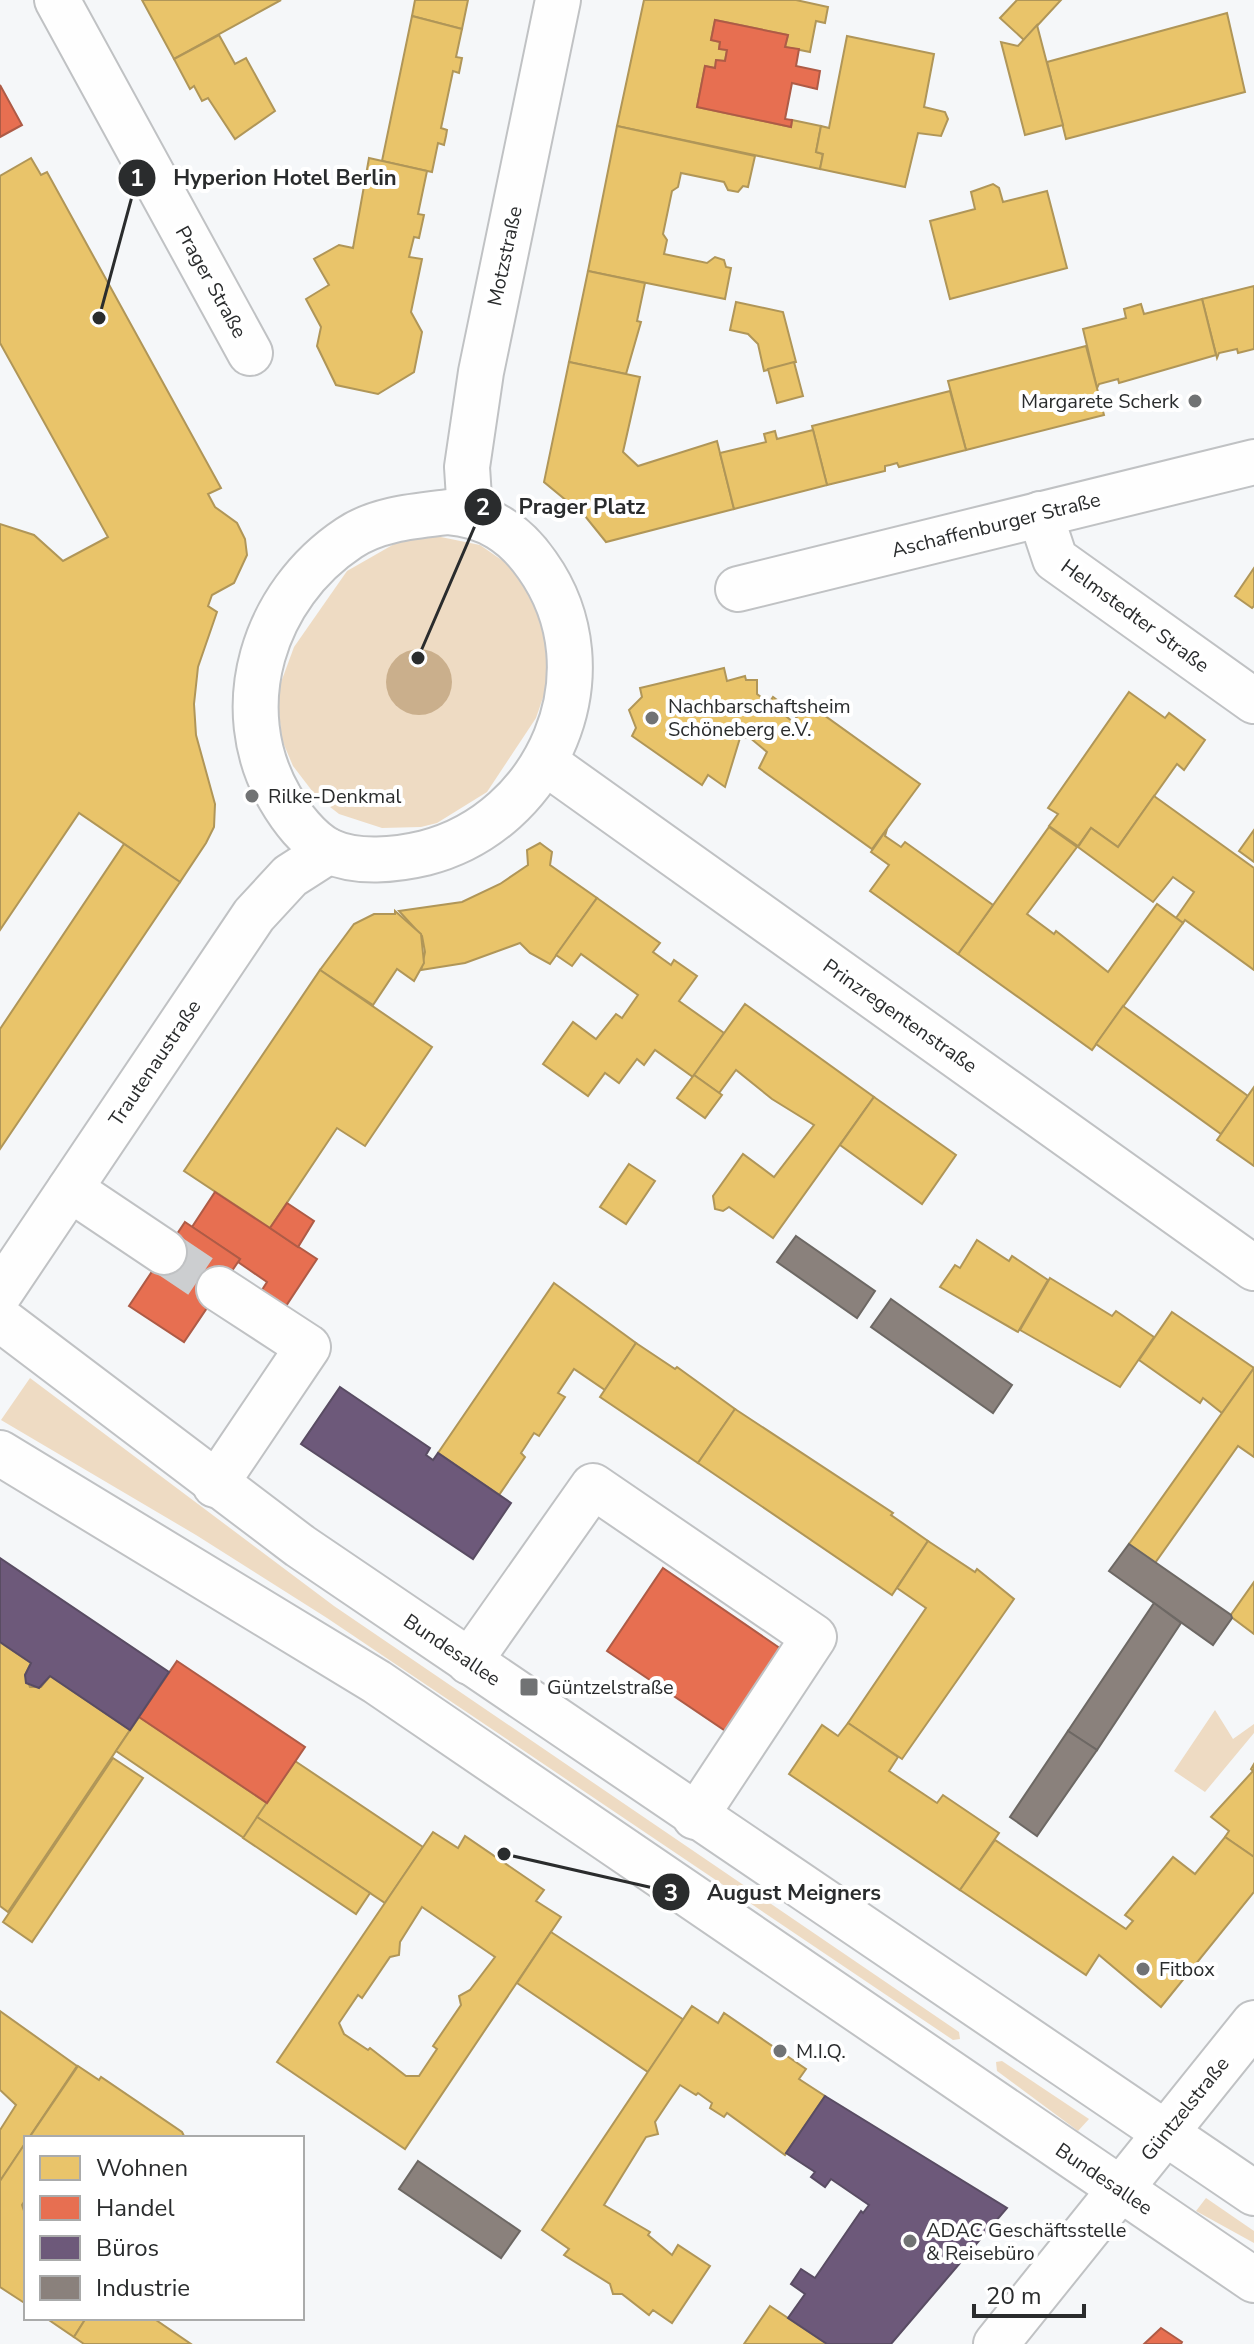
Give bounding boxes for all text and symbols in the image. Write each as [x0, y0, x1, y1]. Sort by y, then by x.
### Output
callout: Hyperion Hotel Berlin [117, 155, 413, 201]
text: 1 [130, 162, 144, 194]
text: Hyperion Hotel Berlin [173, 163, 397, 193]
street label: Motzstraße [481, 204, 529, 308]
street label: Prager Straße [169, 221, 253, 343]
place label: Margarete Scherk [1021, 388, 1180, 415]
marker: Margarete Scherk [1186, 392, 1204, 410]
callout: Prager Platz [463, 484, 661, 530]
street label: Aschaffenburger Straße [889, 486, 1103, 564]
text: 2 [476, 491, 490, 523]
text: Prager Platz [519, 492, 645, 522]
street label: Helmstedter Straße [1055, 553, 1215, 679]
place label: Nachbarschaftsheim Schöneberg e.V. [668, 693, 851, 743]
marker: Nachbarschaftsheim Schöneberg e.V. [643, 709, 661, 727]
place label: Rilke-Denkmal [268, 783, 402, 810]
marker: Rilke-Denkmal [243, 787, 261, 805]
street label: Prinzregentenstraße [818, 953, 982, 1079]
street label: Trautenaustraße [103, 994, 207, 1132]
street label: Bundesallee [398, 1608, 506, 1692]
place label: Güntzelstraße [547, 1674, 674, 1701]
marker: Güntzelstraße [518, 1676, 540, 1698]
callout: August Meigners [651, 1869, 897, 1915]
text: 3 [664, 1877, 678, 1909]
text: August Meigners [707, 1878, 881, 1908]
place label: Fitbox [1159, 1956, 1215, 1983]
marker: Fitbox [1134, 1960, 1152, 1978]
place label: M.I.Q. [796, 2038, 846, 2065]
marker: M.I.Q. [771, 2042, 789, 2060]
street label: Güntzelstraße [1135, 2051, 1235, 2167]
legend [24, 2136, 304, 2320]
street label: Bundesallee [1050, 2137, 1158, 2221]
text: Wohnen [96, 2152, 188, 2184]
text: Handel [96, 2192, 174, 2224]
place label: ADAC Geschäftsstelle & Reisebüro [926, 2217, 1126, 2267]
text: Büros [96, 2232, 159, 2264]
marker: ADAC Geschäftsstelle & Reisebüro [901, 2232, 919, 2250]
scale bar [974, 2268, 1084, 2318]
text: Industrie [96, 2272, 190, 2304]
text: 20 m [986, 2280, 1042, 2312]

